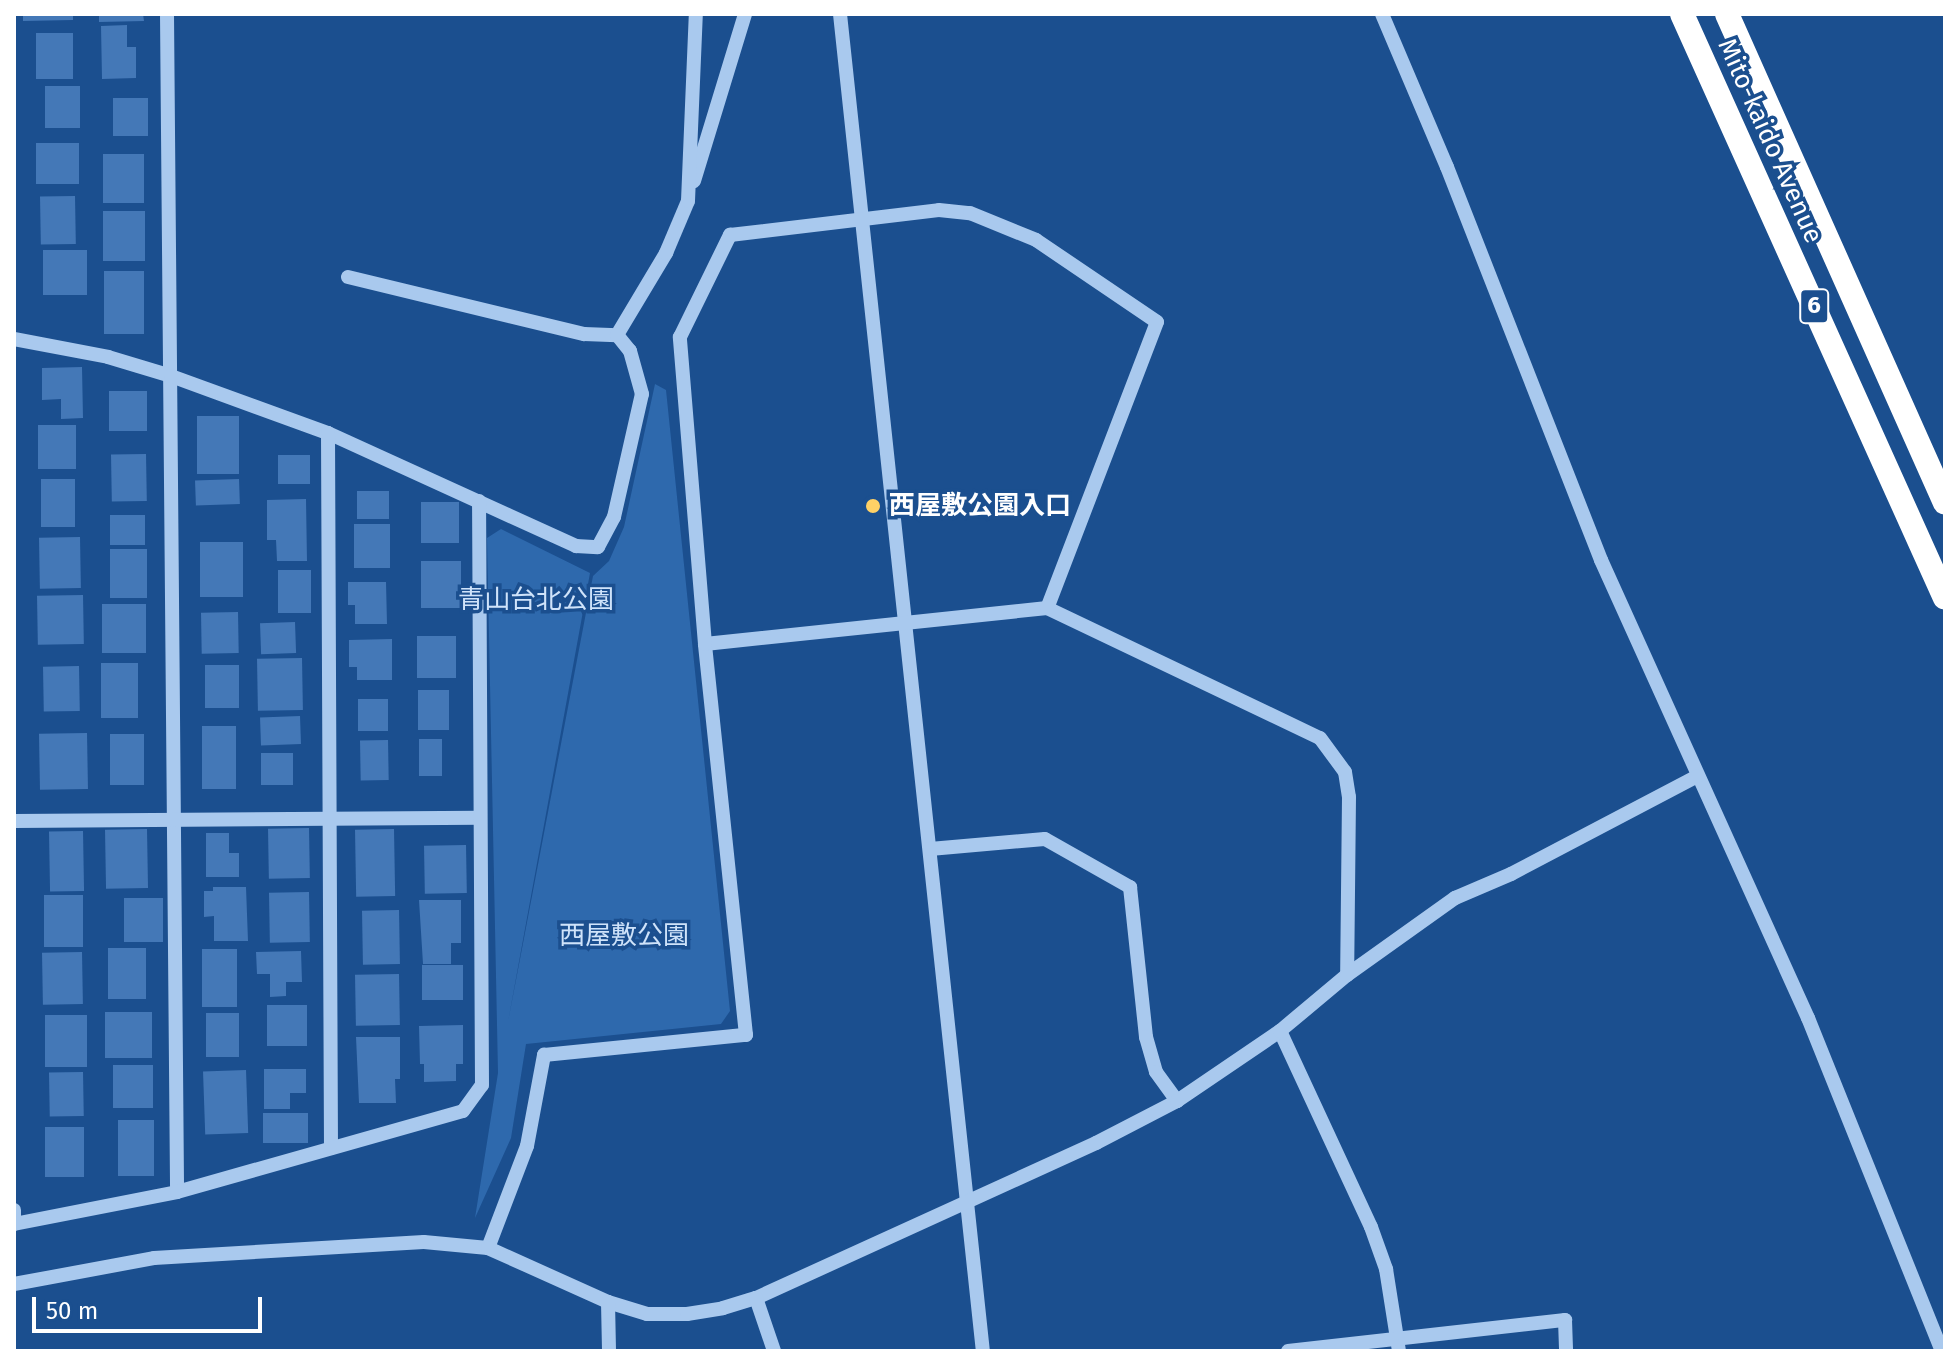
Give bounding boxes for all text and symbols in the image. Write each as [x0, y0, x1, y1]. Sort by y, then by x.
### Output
street label: Mito-kaido Avenue [1711, 34, 1829, 248]
road number: 6 [1798, 286, 1830, 326]
place label: 西屋敷公園入口 [889, 490, 1071, 522]
marker: 西屋敷公園入口 [864, 497, 882, 515]
park label: 青山台北公園 [458, 584, 614, 616]
park label: 西屋敷公園 [559, 920, 689, 952]
scale bar [36, 1281, 266, 1331]
text: 50 m [46, 1297, 98, 1325]

